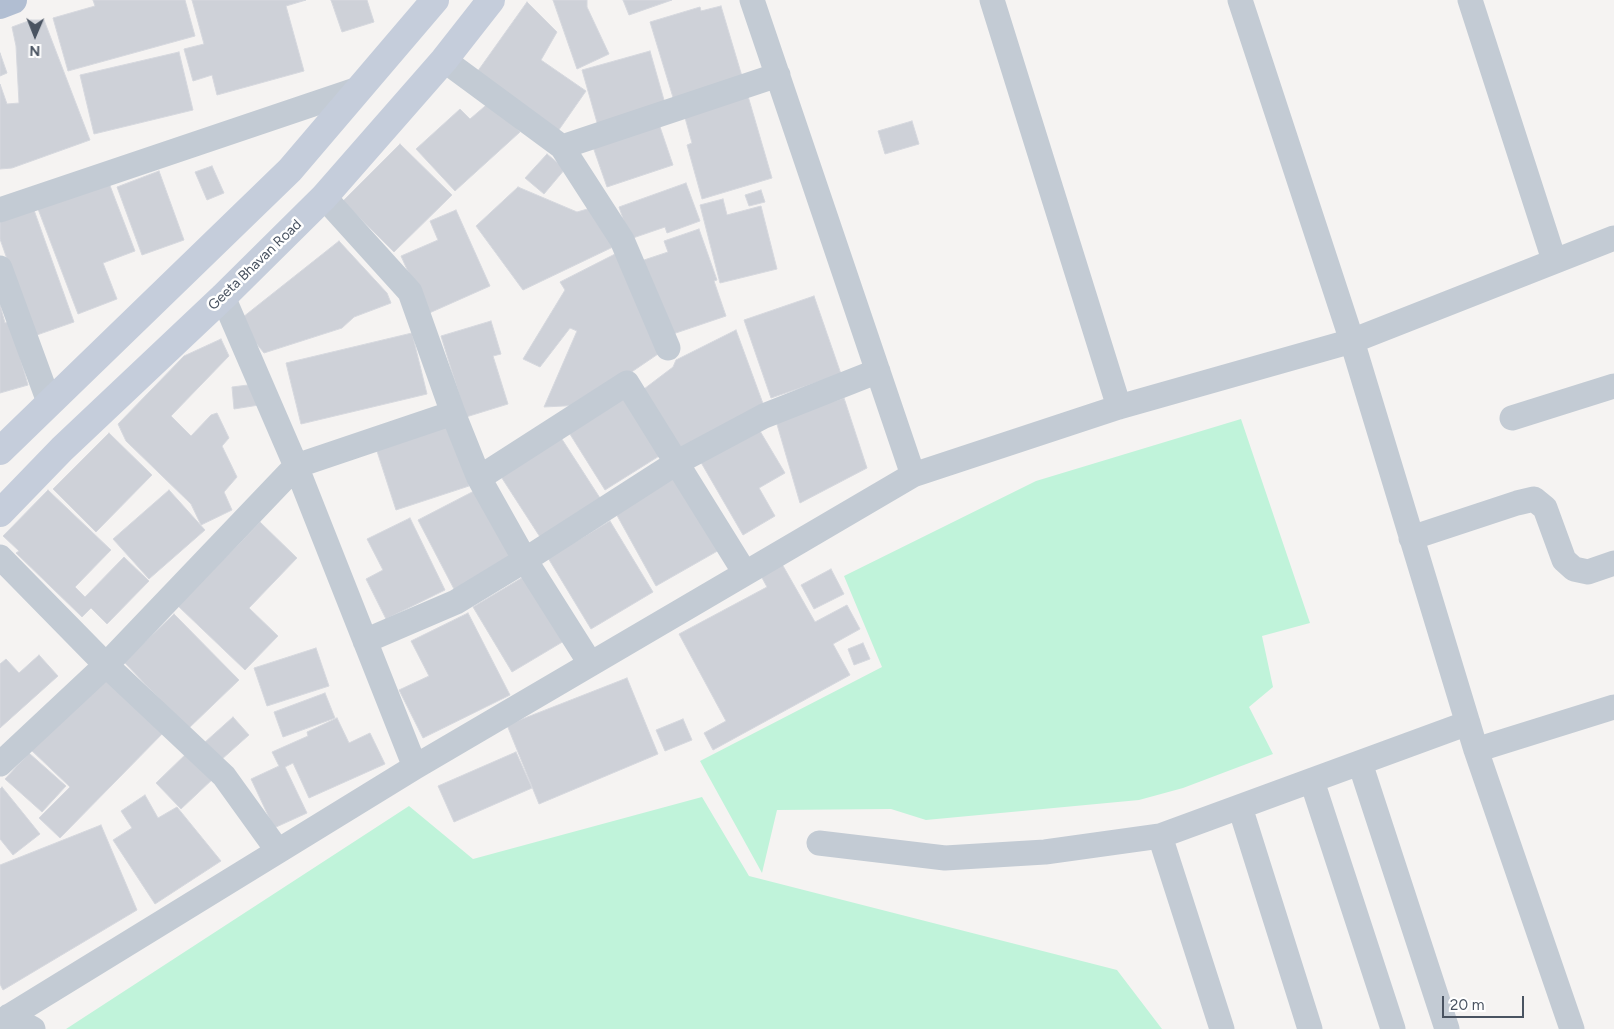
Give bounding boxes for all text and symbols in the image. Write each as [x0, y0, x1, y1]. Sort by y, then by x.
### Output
north arrow [10, 10, 60, 60]
text: N [29, 42, 40, 59]
street label: Geeta Bhavan Road [205, 216, 305, 314]
scale bar [1444, 986, 1526, 1018]
text: 20 m [1450, 996, 1484, 1014]

